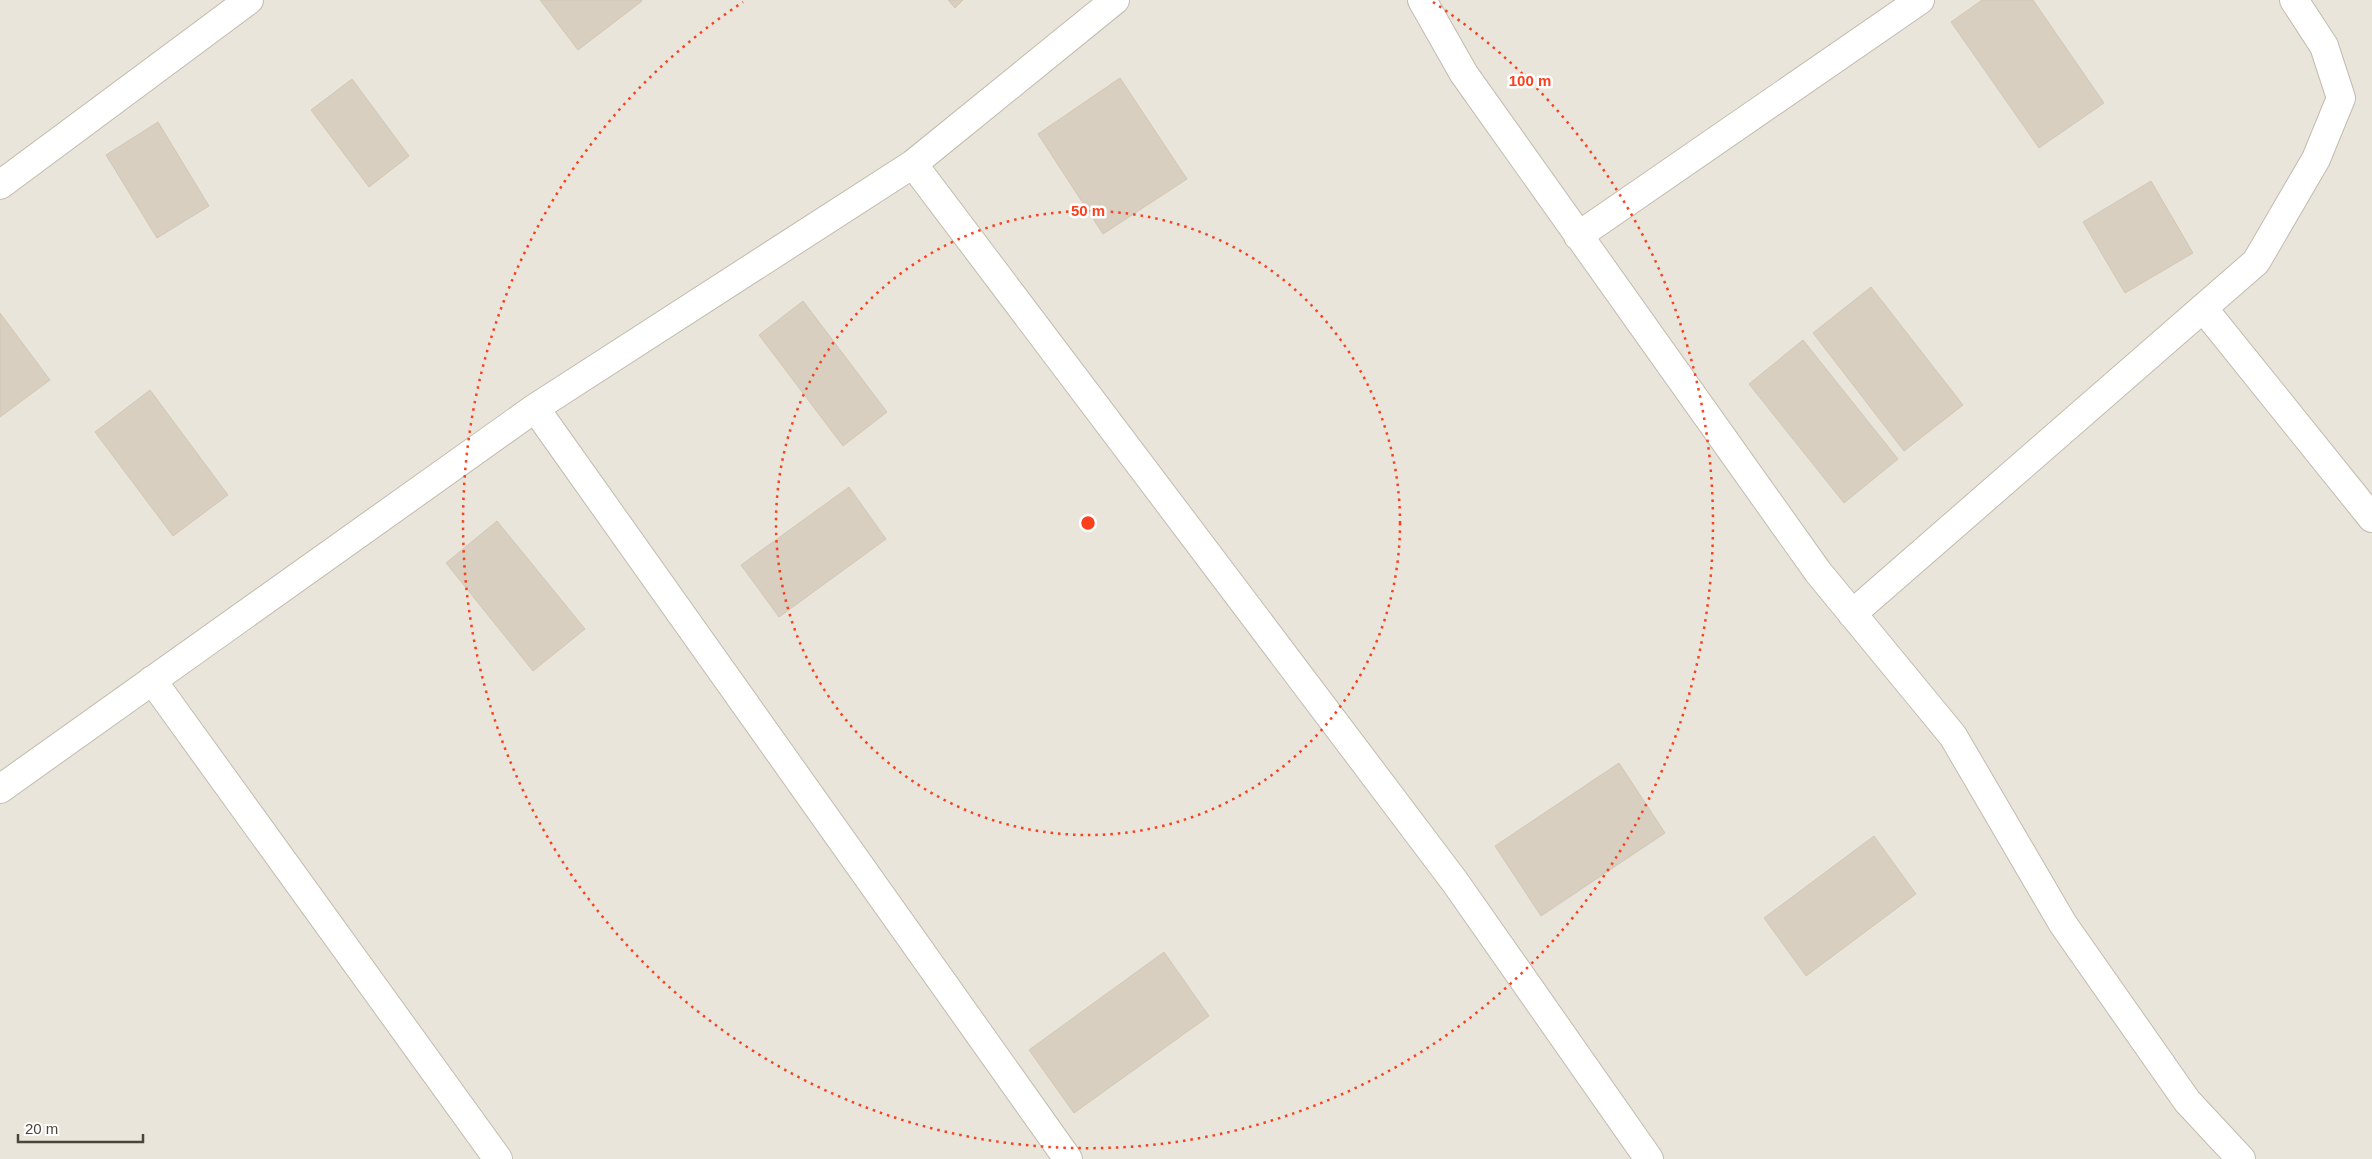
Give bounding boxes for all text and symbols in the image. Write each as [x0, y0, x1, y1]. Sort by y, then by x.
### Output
text: 100 m [1509, 72, 1551, 89]
text: 50 m [1071, 202, 1105, 219]
centre of rings [1079, 514, 1097, 532]
scale bar [18, 1112, 142, 1144]
text: 20 m [25, 1120, 58, 1137]

